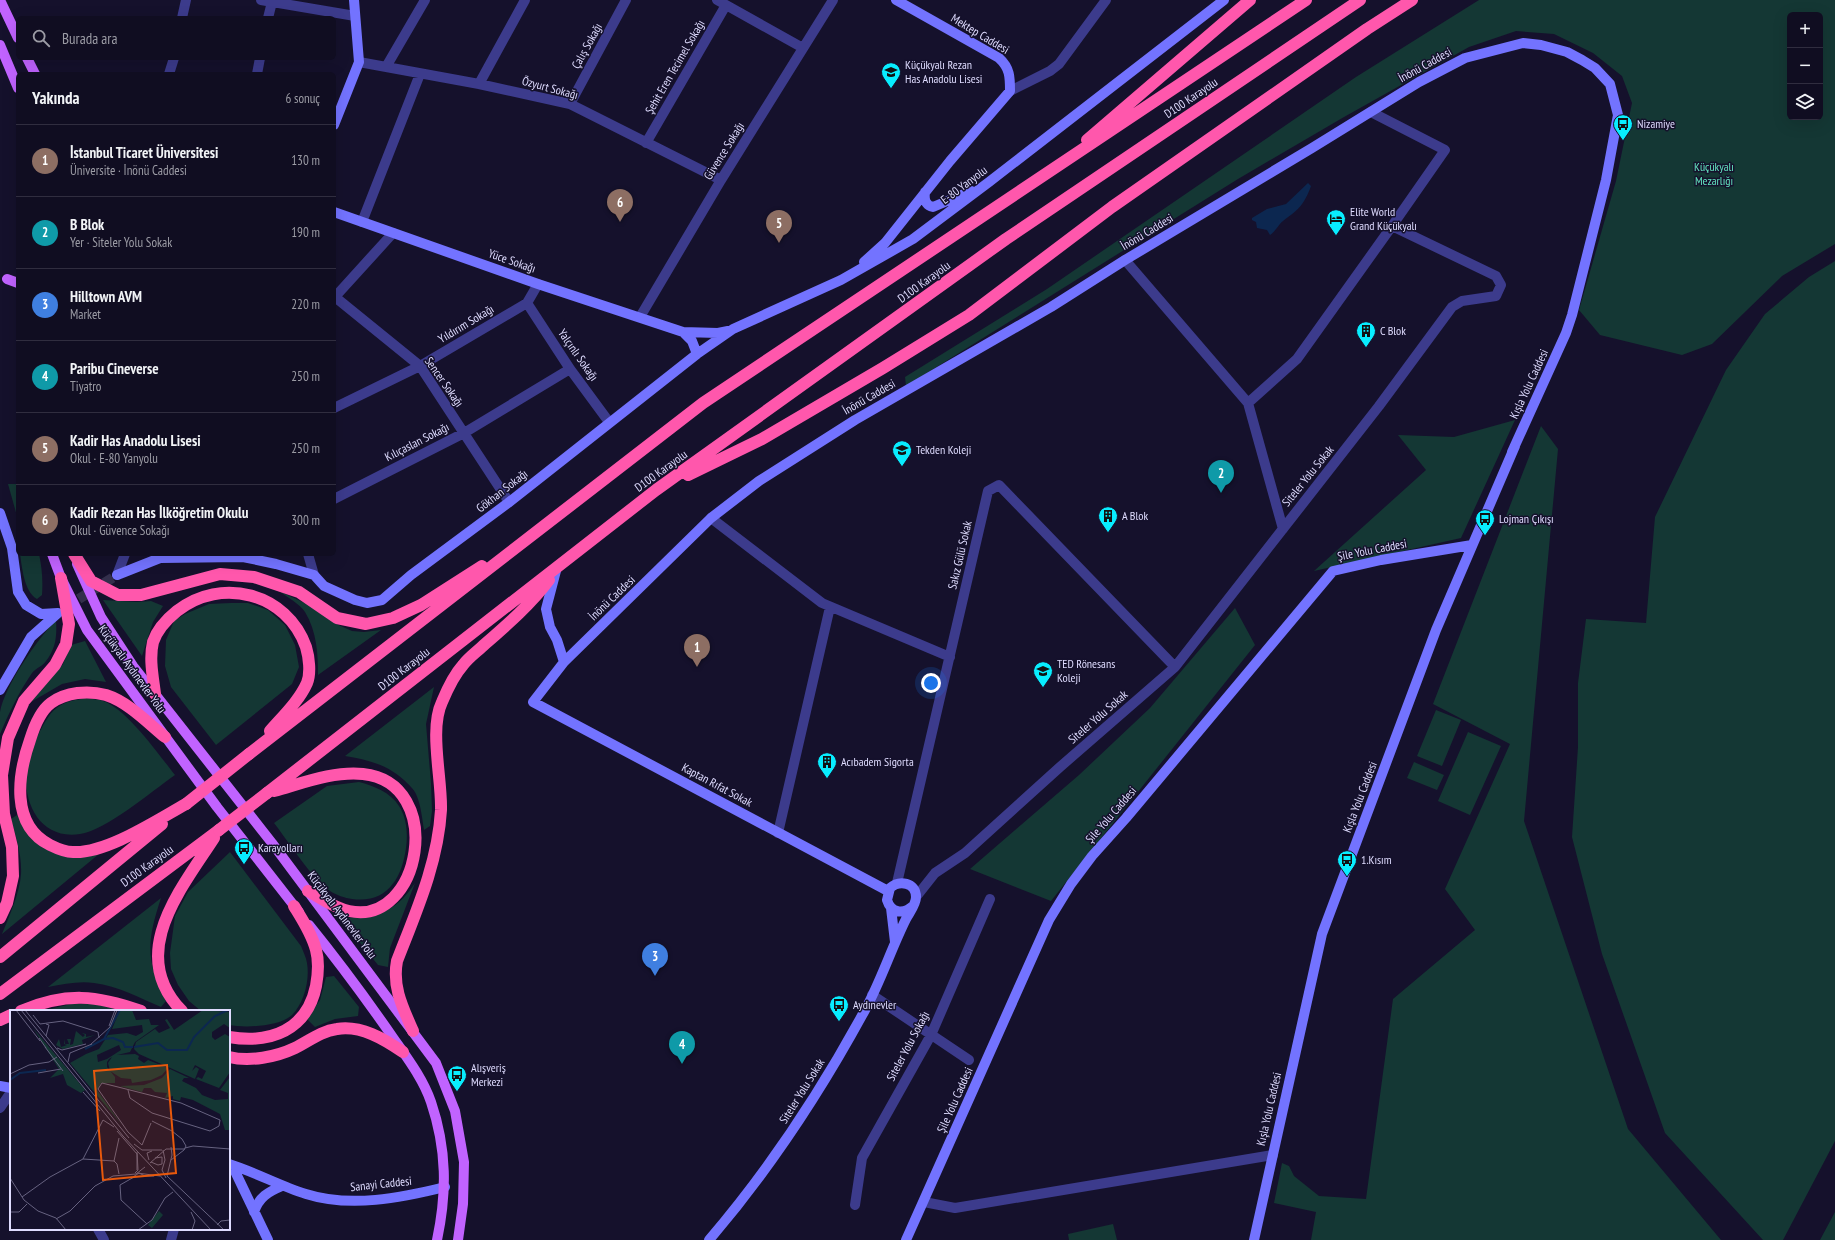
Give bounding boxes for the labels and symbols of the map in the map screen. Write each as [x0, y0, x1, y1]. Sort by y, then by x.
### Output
street label: Mektep Caddesi [948, 10, 1012, 57]
street label: Şehit Eren Tecimel Sokağı [642, 17, 708, 117]
street label: Çalış Sokağı [568, 20, 605, 71]
street label: İnönü Caddesi [1396, 44, 1454, 85]
place label: Küçükyalı Rezan Has Anadolu Lisesi [905, 57, 982, 86]
school or university icon: Küçükyalı Rezan Has Anadolu Lisesi [880, 61, 902, 89]
street label: Özyurt Sokağı [520, 73, 580, 102]
street label: D100 Karayolu [1161, 74, 1220, 121]
bus stop icon: Nizamiye [1612, 113, 1634, 141]
place label: Nizamiye [1637, 116, 1675, 131]
street label: Güvence Sokağı [700, 119, 747, 182]
park label: Küçükyalı Mezarlığı [1694, 159, 1734, 188]
street label: E-80 Yanyolu [938, 162, 990, 207]
pin: 6 [607, 189, 633, 222]
place label: Elite World Grand Küçükyalı [1350, 204, 1417, 233]
hotel icon: Elite World Grand Küçükyalı [1325, 208, 1347, 236]
pin: 5 [766, 210, 792, 243]
street label: İnönü Caddesi [1118, 210, 1176, 253]
street label: Yüce Sokağı [486, 245, 538, 276]
street label: D100 Karayolu [895, 258, 953, 306]
street label: Yıldırım Sokağı [435, 301, 496, 346]
building icon: C Blok [1355, 320, 1377, 348]
place label: C Blok [1380, 323, 1406, 338]
street label: Yalçınlı Sokağı [555, 326, 602, 384]
street label: Kışla Yolu Caddesi [1506, 347, 1551, 421]
street label: Sencer Sokağı [422, 354, 467, 410]
street label: İnönü Caddesi [840, 375, 898, 418]
street label: Kılıçaslan Sokağı [382, 419, 451, 464]
school or university icon: Tekden Koleji [891, 439, 913, 467]
place label: Tekden Koleji [916, 442, 971, 457]
street label: Siteler Yolu Sokak [1279, 442, 1337, 509]
street label: D100 Karayolu [632, 447, 690, 495]
pin: 2 [1208, 460, 1234, 493]
street label: Gökhan Sokağı [473, 466, 530, 515]
building icon: A Blok [1097, 505, 1119, 533]
place label: A Blok [1122, 508, 1148, 523]
bus stop icon: Lojman Çıkışı [1474, 508, 1496, 536]
place label: Lojman Çıkışı [1499, 511, 1554, 526]
street label: Sakız Gülü Sokak [944, 519, 975, 591]
street label: Şile Yolu Caddesi [1336, 535, 1408, 564]
street label: İnönü Caddesi [585, 572, 638, 623]
street label: Küçükyalı Aydınevler Yolu [95, 622, 170, 716]
pin: 1 [684, 634, 710, 667]
street label: D100 Karayolu [375, 644, 432, 693]
place label: TED Rönesans Koleji [1057, 656, 1115, 685]
school or university icon: TED Rönesans Koleji [1032, 660, 1054, 688]
your location [921, 673, 941, 693]
street label: Siteler Yolu Sokak [1065, 686, 1131, 747]
building icon: Acıbadem Sigorta [816, 751, 838, 779]
place label: Acıbadem Sigorta [841, 754, 914, 769]
street label: Kışla Yolu Caddesi [1339, 759, 1380, 834]
street label: Kaptan Rıfat Sokak [679, 760, 756, 810]
street label: Şile Yolu Caddesi [1082, 783, 1139, 846]
bus stop icon: Karayolları [233, 837, 255, 865]
place label: Karayolları [258, 840, 303, 855]
street label: D100 Karayolu [118, 842, 176, 890]
bus stop icon: 1.Kısım [1336, 849, 1358, 877]
place label: 1.Kısım [1361, 852, 1392, 867]
street label: Küçükyalı Aydınevler Yolu [305, 868, 380, 961]
pin: 3 [642, 943, 668, 976]
bus stop icon: Aydınevler [828, 994, 850, 1022]
place label: Aydınevler [853, 997, 897, 1012]
street label: Siteler Yolu Sokağı [883, 1008, 932, 1083]
inset map [10, 1010, 230, 1230]
pin: 4 [669, 1031, 695, 1064]
street label: Siteler Yolu Sokak [776, 1055, 828, 1126]
place label: Alışveriş Merkezi [471, 1060, 506, 1089]
bus stop icon: Alışveriş Merkezi [446, 1064, 468, 1092]
street label: Şile Yolu Caddesi [933, 1065, 976, 1135]
street label: Kışla Yolu Caddesi [1253, 1071, 1284, 1147]
street label: Sanayi Caddesi [349, 1173, 412, 1194]

